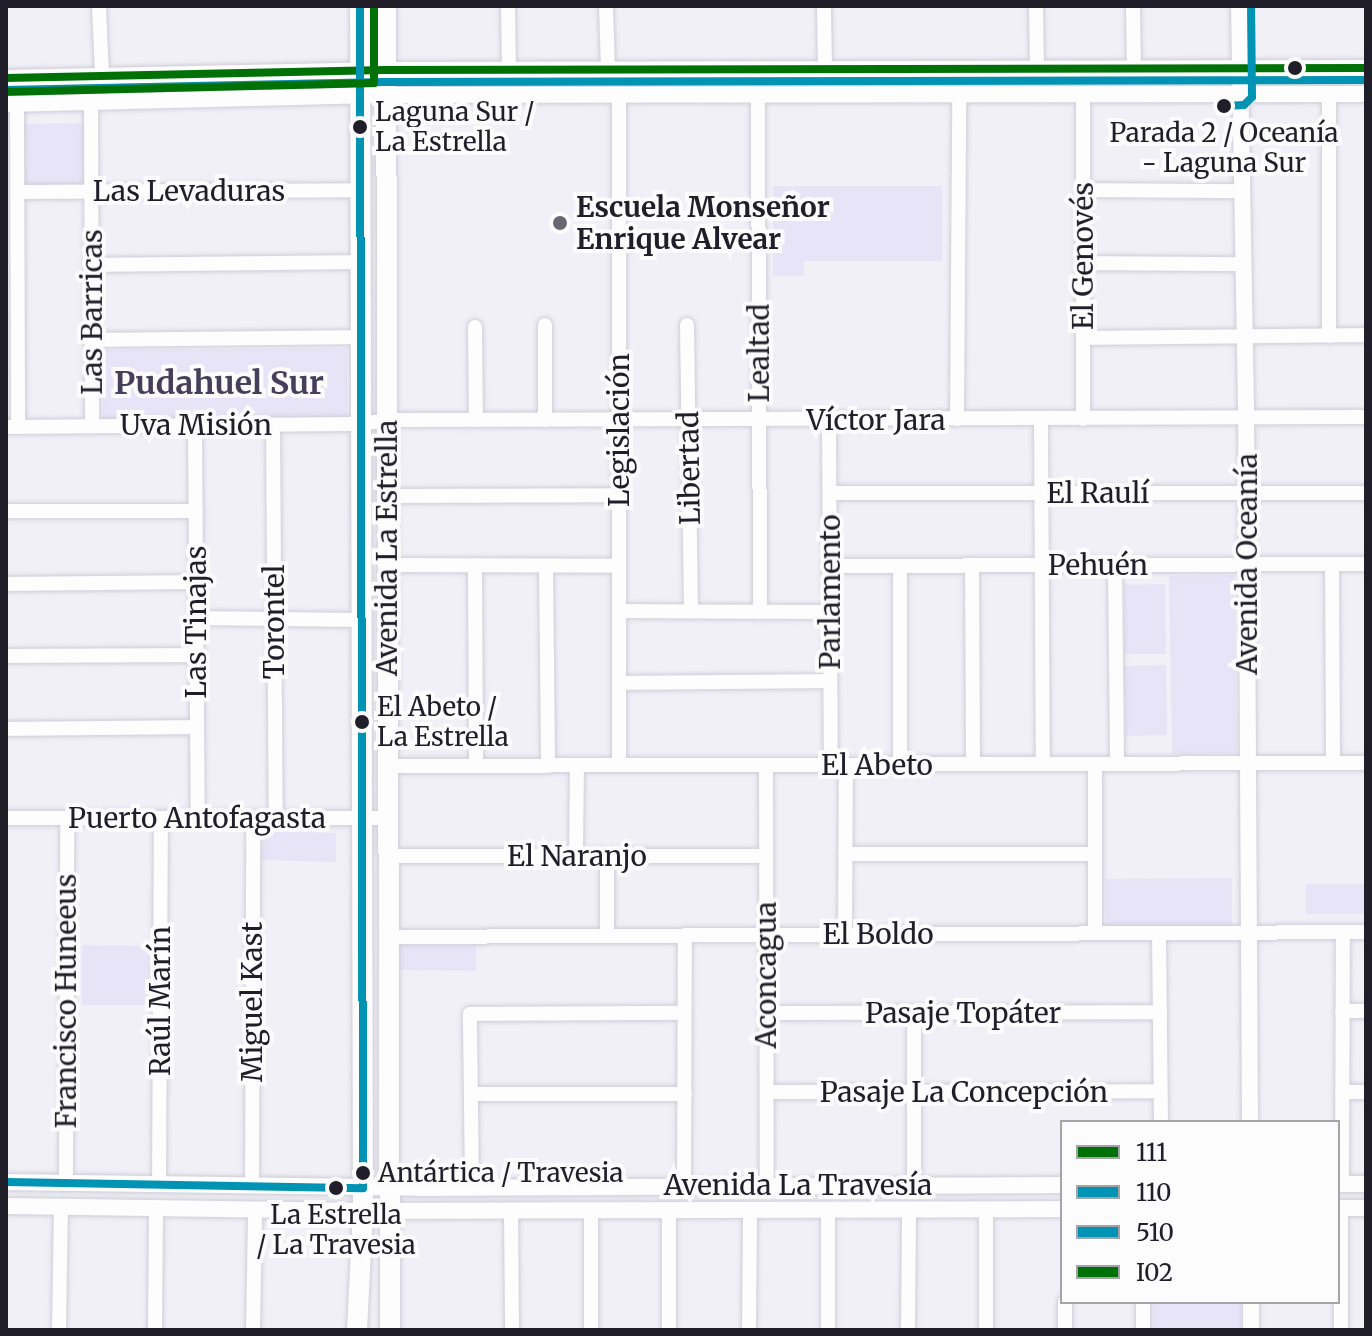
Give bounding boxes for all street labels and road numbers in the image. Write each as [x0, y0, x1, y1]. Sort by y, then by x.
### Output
street label: Las Levaduras [93, 174, 285, 208]
street label: El Genovés [1066, 182, 1100, 330]
street label: Las Barricas [75, 229, 109, 395]
street label: Lealtad [742, 304, 776, 402]
street label: Legislación [602, 353, 636, 507]
street label: Víctor Jara [806, 403, 946, 437]
street label: Uva Misión [120, 408, 272, 442]
street label: Libertad [671, 411, 707, 525]
street label: Avenida La Estrella [370, 420, 404, 676]
street label: Avenida Oceanía [1230, 453, 1264, 675]
street label: El Raulí [1047, 476, 1149, 510]
street label: Parlamento [813, 514, 847, 670]
street label: Las Tinajas [179, 546, 213, 698]
street label: Pehuén [1048, 548, 1148, 582]
street label: Torontel [257, 565, 291, 679]
street label: El Abeto [821, 748, 933, 782]
street label: Puerto Antofagasta [68, 801, 326, 835]
street label: El Naranjo [507, 839, 647, 873]
street label: Francisco Huneeus [49, 874, 83, 1128]
street label: Aconcagua [749, 902, 783, 1048]
street label: El Boldo [823, 917, 933, 951]
street label: Miguel Kast [235, 922, 269, 1082]
street label: Raúl Marín [143, 926, 177, 1076]
street label: Pasaje Topáter [865, 996, 1061, 1030]
street label: Pasaje La Concepción [820, 1075, 1108, 1109]
street label: Avenida La Travesía [664, 1168, 932, 1202]

